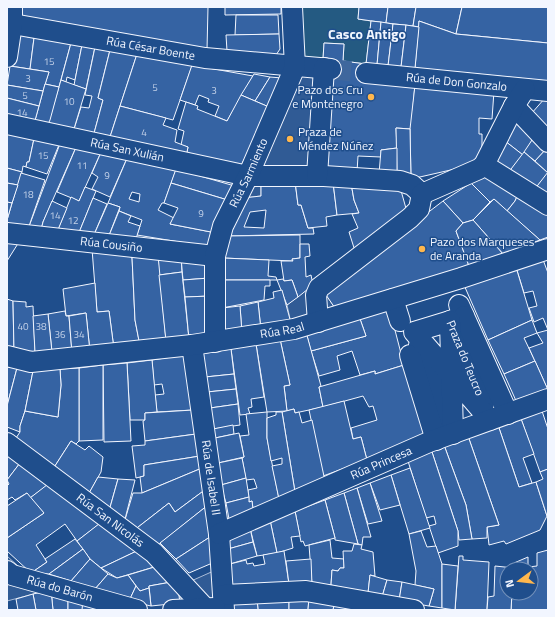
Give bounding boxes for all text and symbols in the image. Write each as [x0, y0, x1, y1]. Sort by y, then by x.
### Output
district label: Casco Antigo [328, 23, 406, 44]
street label: Rúa César Boente [105, 31, 197, 65]
house number: 15 [43, 54, 55, 69]
street label: Rúa de Don Gonzalo [405, 67, 508, 96]
house number: 3 [25, 71, 31, 86]
house number: 5 [152, 80, 158, 95]
place label: Pazo dos Cru e Montenegro [292, 80, 363, 113]
house number: 3 [211, 83, 217, 98]
house number: 5 [22, 88, 28, 103]
marker: Pazo dos Cru e Montenegro [366, 92, 376, 102]
house number: 10 [63, 94, 75, 109]
house number: 14 [16, 105, 28, 120]
place label: Praza de Méndez Núñez [298, 122, 373, 155]
house number: 4 [141, 125, 147, 140]
street label: Rúa San Xulián [89, 132, 166, 167]
marker: Praza de Méndez Núñez [285, 134, 295, 144]
street label: Rúa Sarmiento [224, 135, 272, 211]
house number: 15 [37, 148, 49, 163]
house number: 11 [76, 158, 88, 173]
house number: 9 [104, 168, 110, 183]
house number: 18 [22, 187, 34, 202]
house number: 9 [198, 206, 204, 221]
house number: 14 [49, 208, 61, 223]
house number: 12 [67, 213, 79, 228]
street label: Rúa Cousiño [79, 231, 144, 257]
place label: Pazo dos Marqueses de Aranda [430, 232, 535, 265]
marker: Pazo dos Marqueses de Aranda [417, 244, 427, 254]
street label: Rúa Real [259, 316, 307, 343]
street label: Praza do Teucro [442, 317, 490, 399]
house number: 40 [17, 319, 29, 334]
house number: 38 [35, 319, 47, 334]
house number: 36 [54, 327, 66, 342]
house number: 34 [73, 327, 85, 342]
street label: Rúa de Isabel II [197, 439, 226, 516]
street label: Rúa Princesa [347, 441, 415, 484]
street label: Rúa San Nicolás [73, 488, 149, 552]
north arrow [499, 561, 539, 601]
street label: Rúa do Barón [25, 570, 95, 606]
text: N [501, 578, 518, 589]

